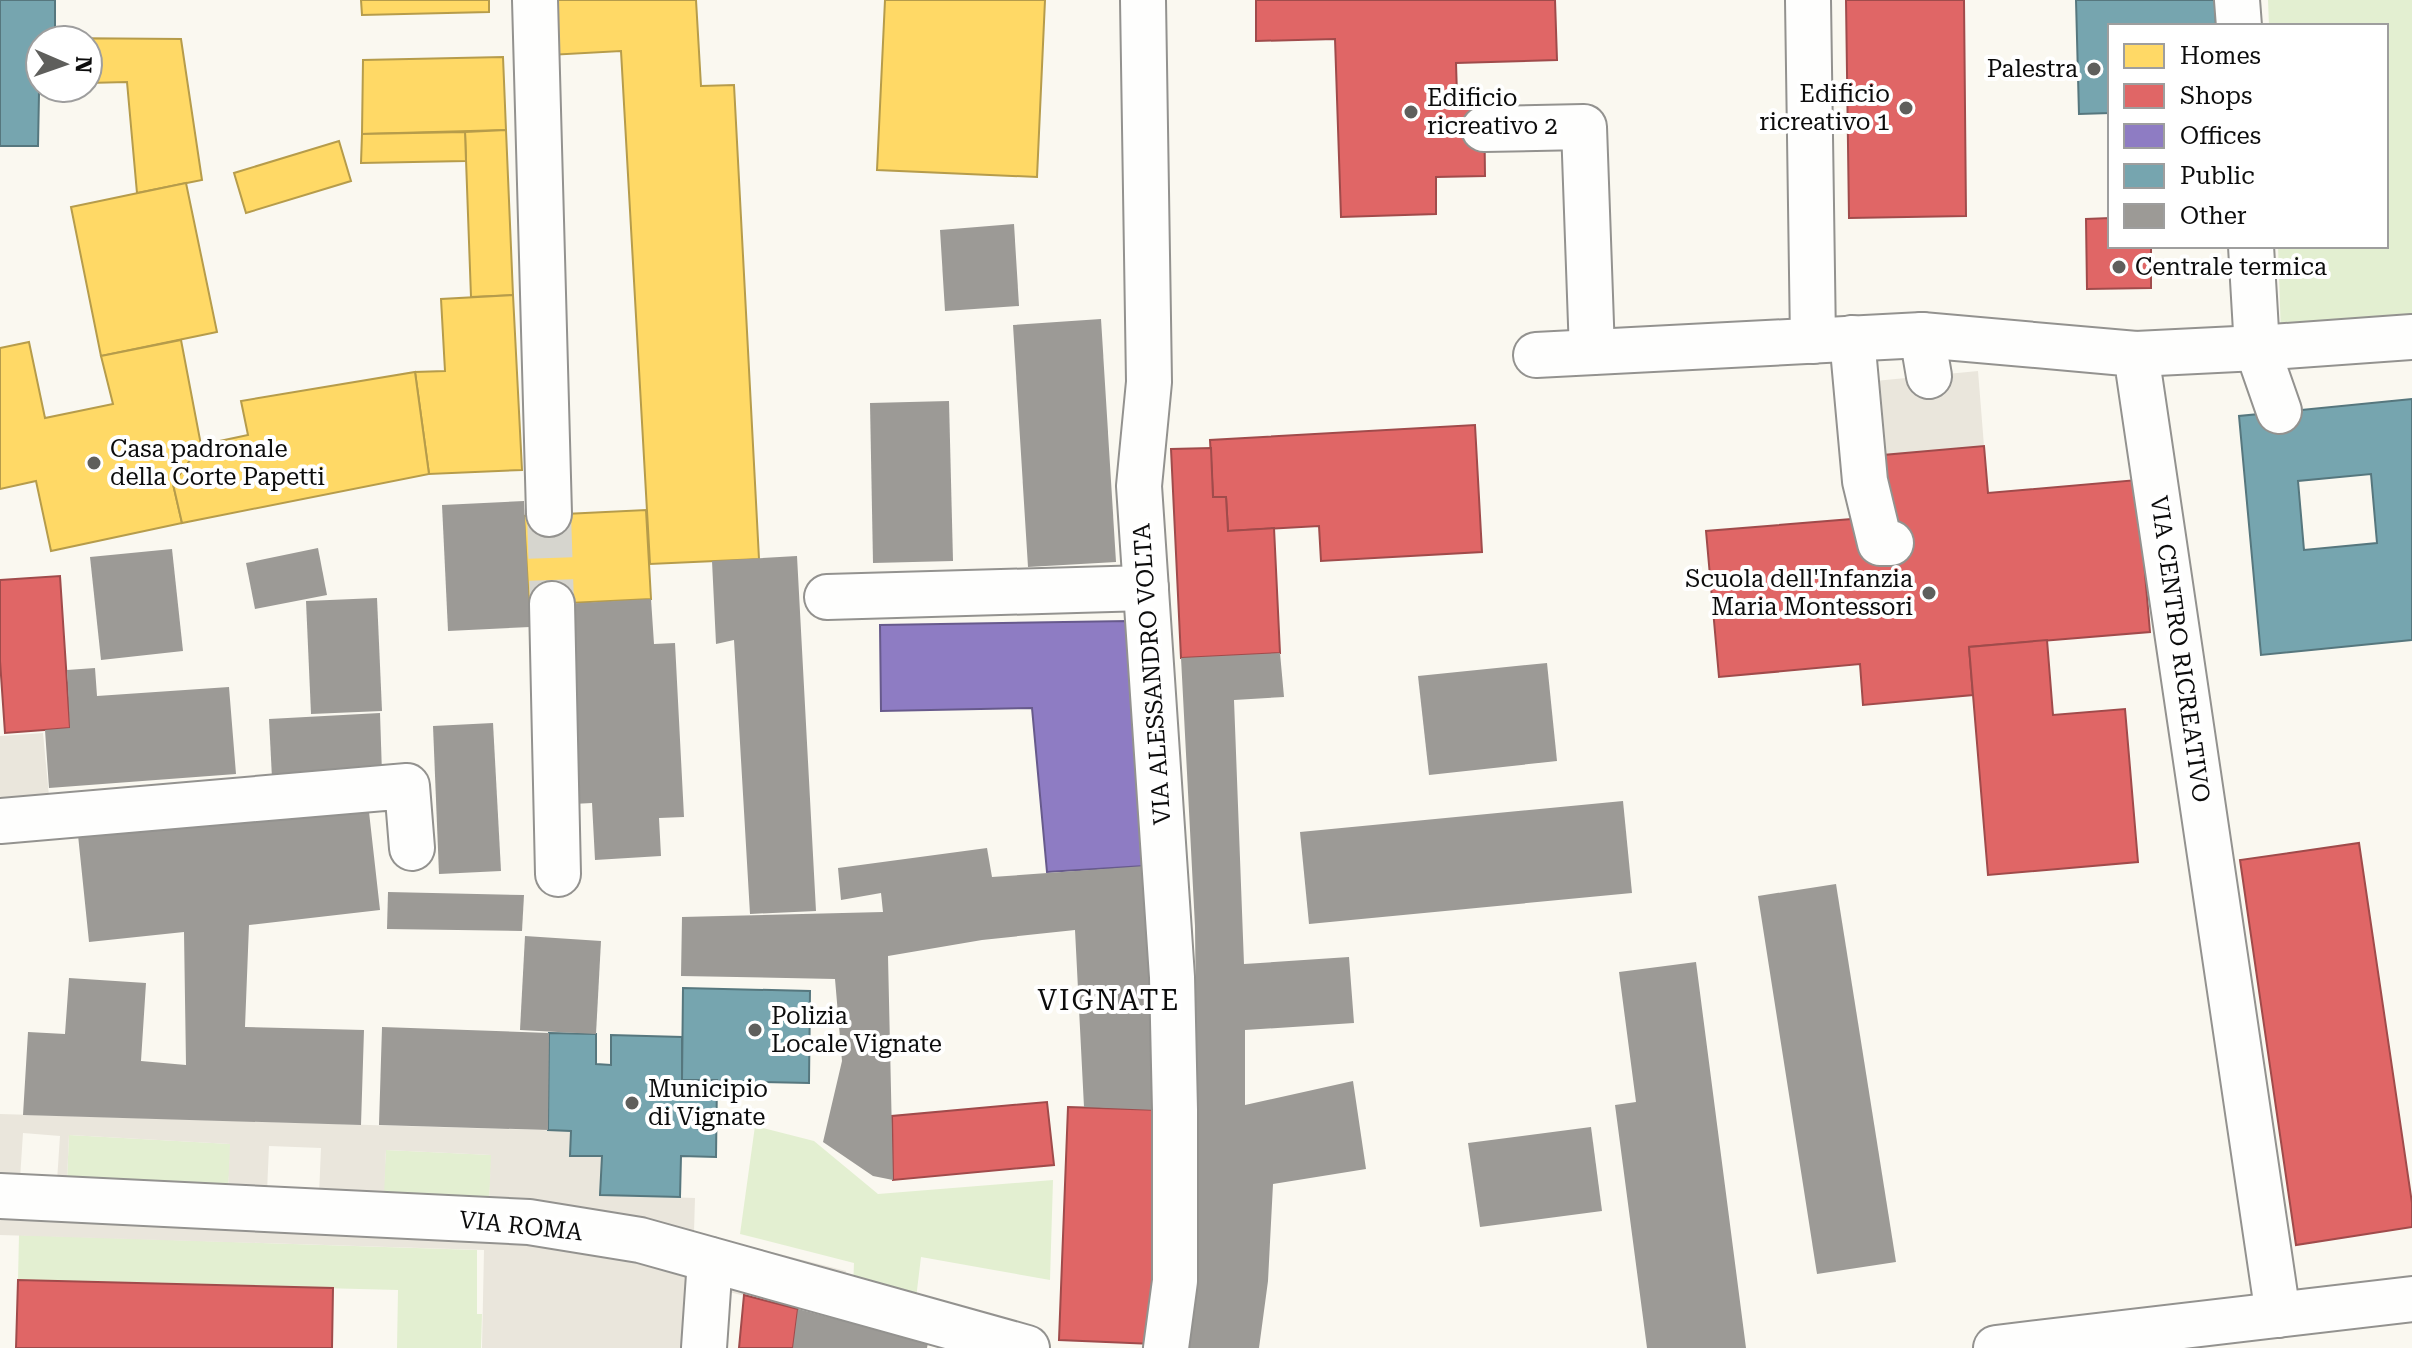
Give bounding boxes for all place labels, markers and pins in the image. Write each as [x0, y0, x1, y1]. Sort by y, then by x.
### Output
place label: Palestra [1987, 55, 2078, 83]
marker: Palestra [2085, 60, 2103, 78]
place label: Edificio ricreativo 1 [1759, 80, 1890, 136]
place label: Edificio ricreativo 2 [1427, 84, 1558, 140]
marker: Edificio ricreativo 1 [1897, 99, 1915, 117]
marker: Edificio ricreativo 2 [1402, 103, 1420, 121]
place label: Centrale termica [2135, 253, 2327, 281]
marker: Centrale termica [2110, 258, 2128, 276]
place label: Casa padronale della Corte Papetti [110, 435, 325, 491]
marker: Casa padronale della Corte Papetti [85, 454, 103, 472]
place label: Scuola dell'Infanzia Maria Montessori [1685, 565, 1913, 621]
marker: Scuola dell'Infanzia Maria Montessori [1920, 584, 1938, 602]
place label: Polizia Locale Vignate [771, 1002, 942, 1058]
marker: Polizia Locale Vignate [746, 1021, 764, 1039]
place label: Municipio di Vignate [648, 1075, 768, 1131]
marker: Municipio di Vignate [623, 1094, 641, 1112]

